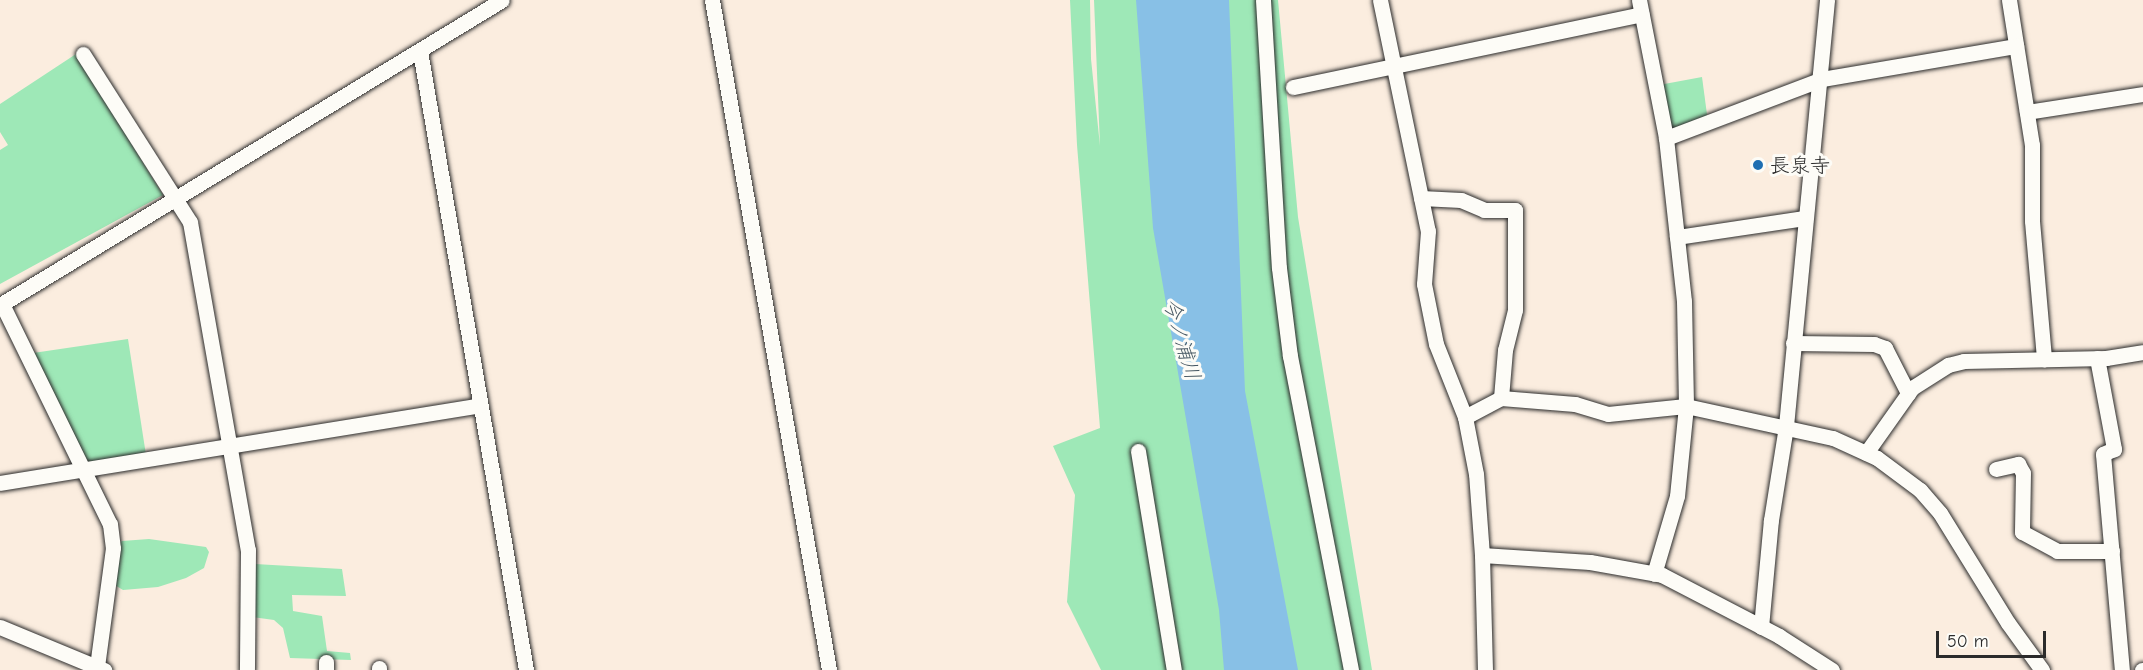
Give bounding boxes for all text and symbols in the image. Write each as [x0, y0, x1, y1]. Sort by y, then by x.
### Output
place label: 長泉寺 [1770, 153, 1830, 177]
marker: 長泉寺 [1751, 158, 1765, 172]
water label: 今ノ浦川 [1158, 295, 1206, 383]
scale bar [1939, 619, 2048, 657]
text: 50 m [1947, 631, 1989, 652]

